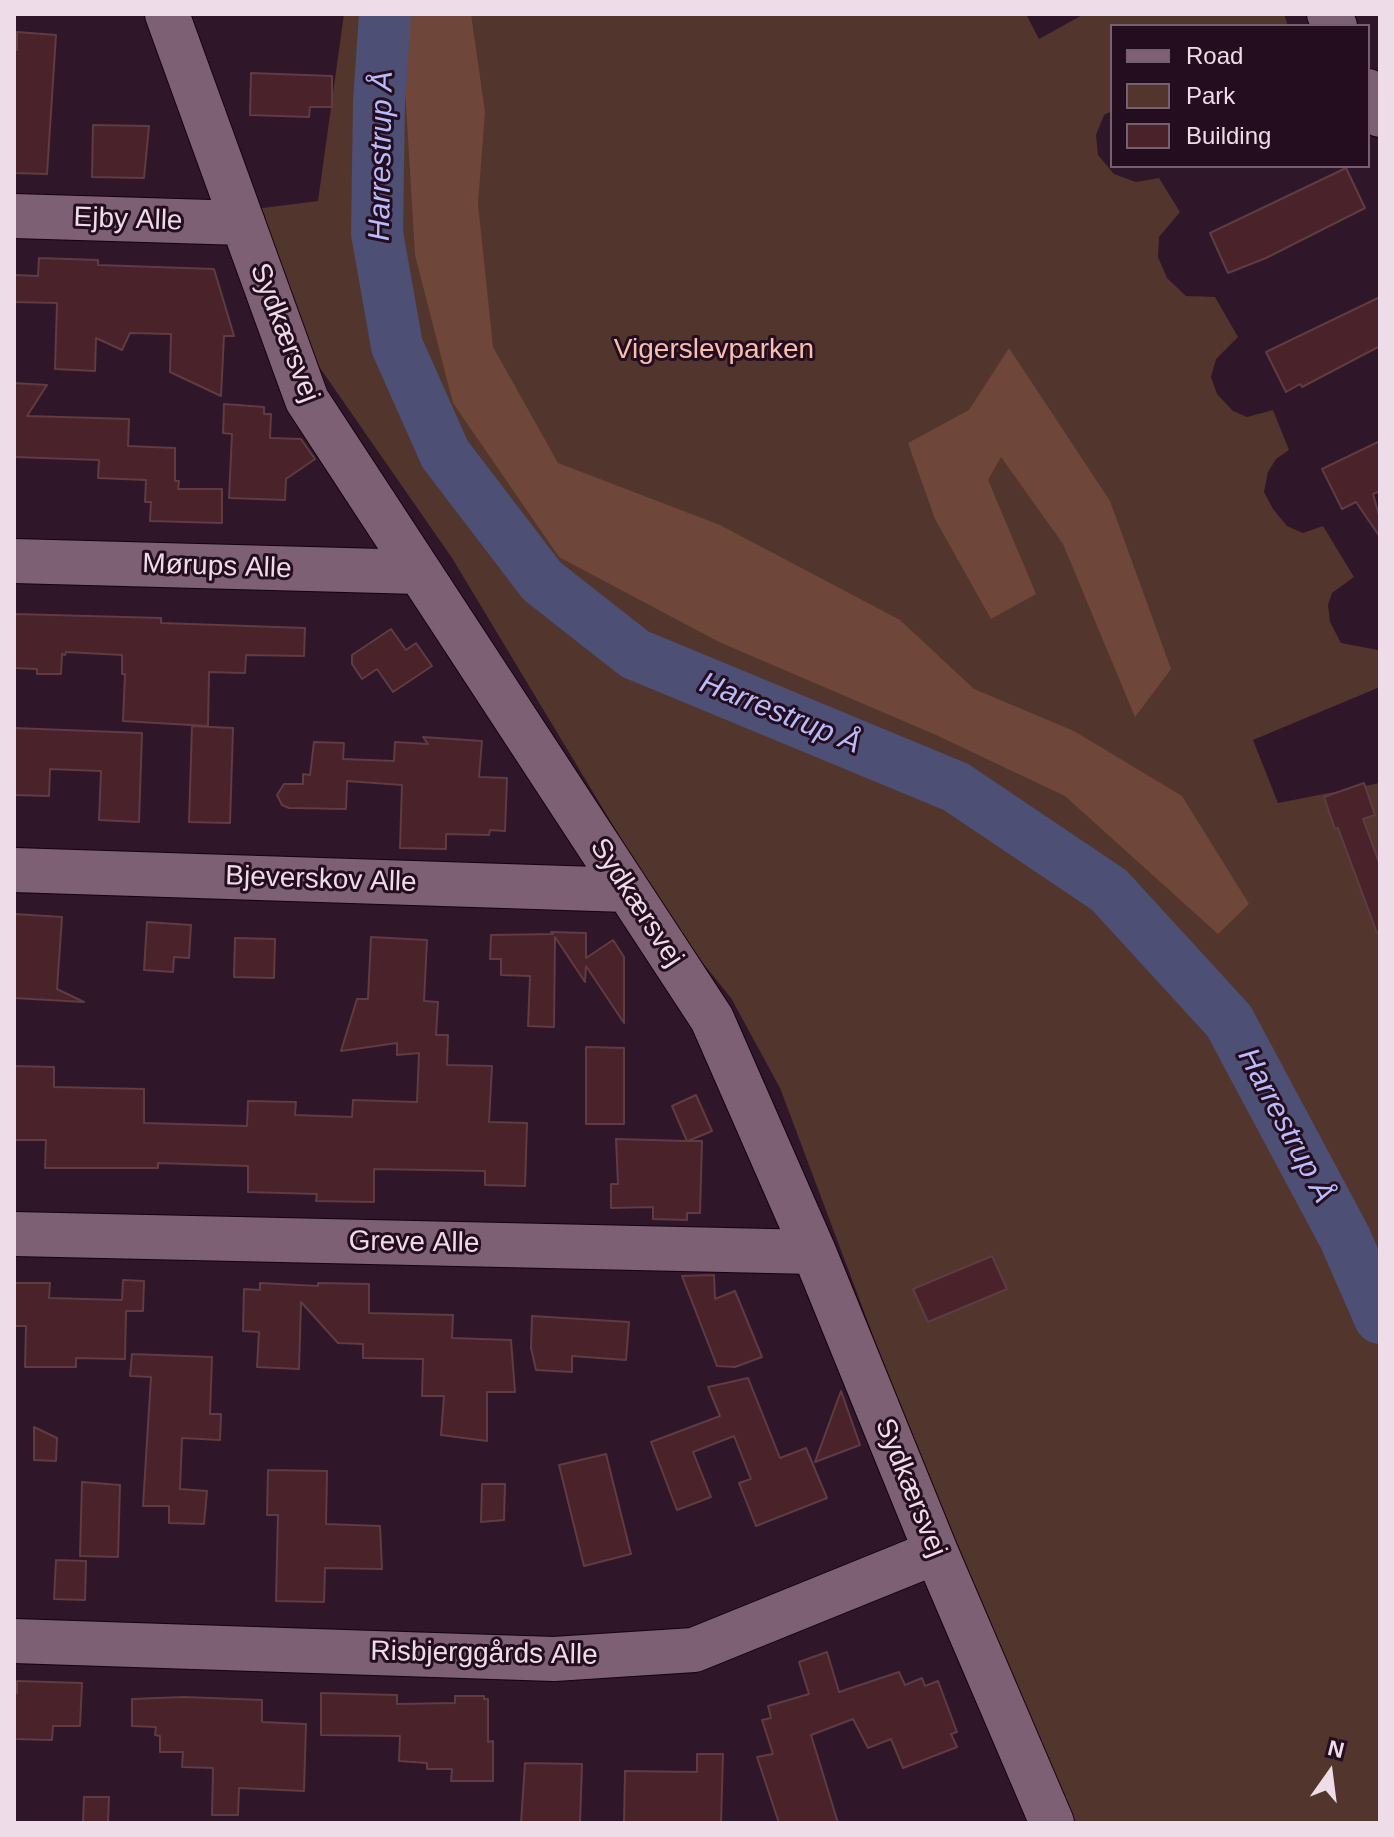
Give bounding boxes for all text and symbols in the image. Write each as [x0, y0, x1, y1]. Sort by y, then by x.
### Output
legend [1110, 24, 1370, 168]
text: Road [1186, 42, 1243, 69]
water label: Harrestrup Å [363, 71, 401, 241]
text: Park [1186, 82, 1235, 109]
text: Building [1186, 122, 1271, 149]
street label: Ejby Alle [73, 201, 183, 239]
street label: Sydkærsvej [242, 259, 326, 407]
park label: Vigerslevparken [614, 333, 814, 367]
street label: Mørups Alle [142, 548, 292, 586]
water label: Harrestrup Å [694, 665, 866, 763]
street label: Sydkærsvej [582, 833, 690, 973]
street label: Bjeverskov Alle [225, 860, 417, 900]
water label: Harrestrup Å [1229, 1042, 1341, 1210]
street label: Greve Alle [348, 1225, 480, 1261]
street label: Sydkærsvej [867, 1414, 953, 1562]
street label: Risbjerggårds Alle [370, 1635, 598, 1673]
north arrow [1290, 1733, 1370, 1813]
text: N [1325, 1735, 1347, 1763]

